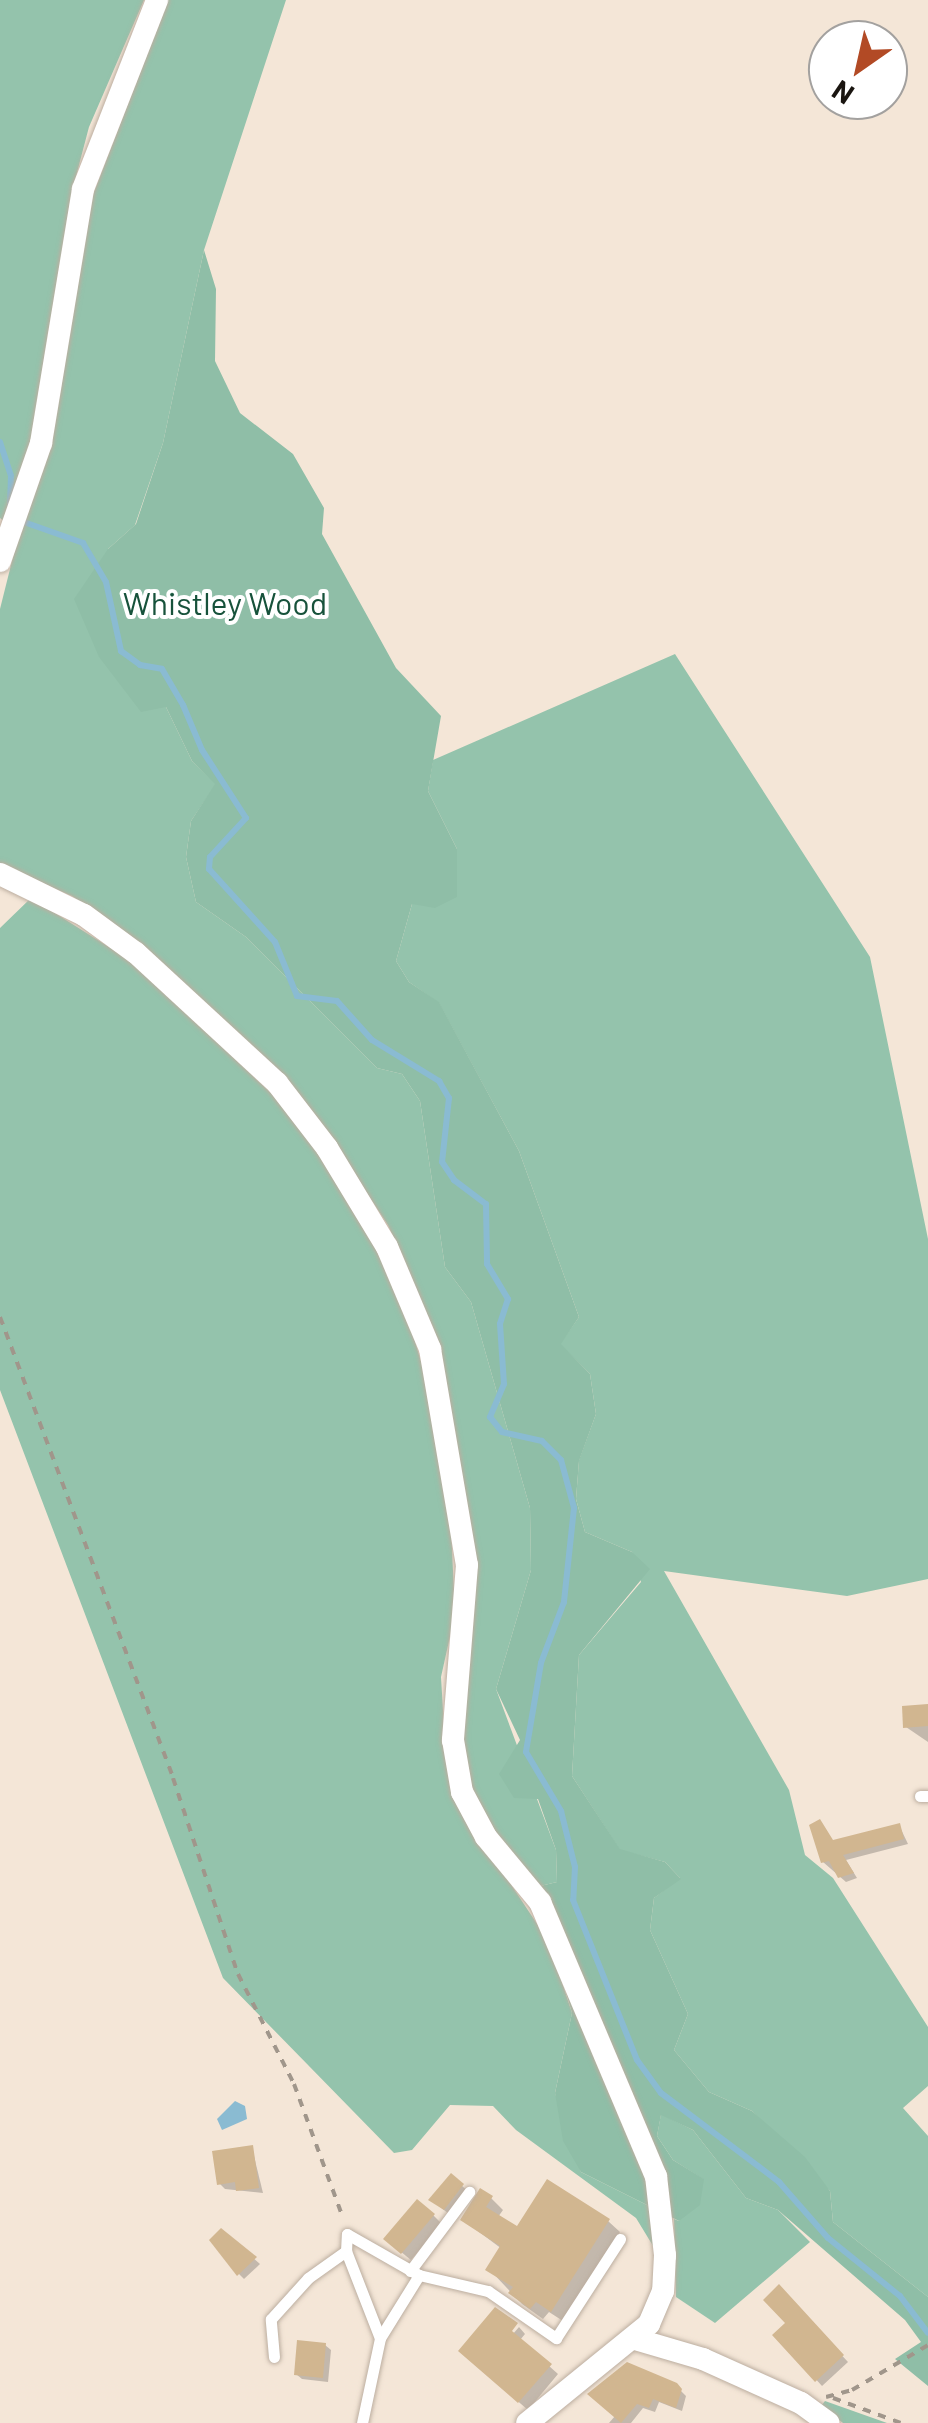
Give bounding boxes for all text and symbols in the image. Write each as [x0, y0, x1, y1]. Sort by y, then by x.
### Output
north arrow [808, 20, 908, 120]
text: N [825, 74, 860, 113]
park label: Whistley Wood [123, 583, 327, 621]

